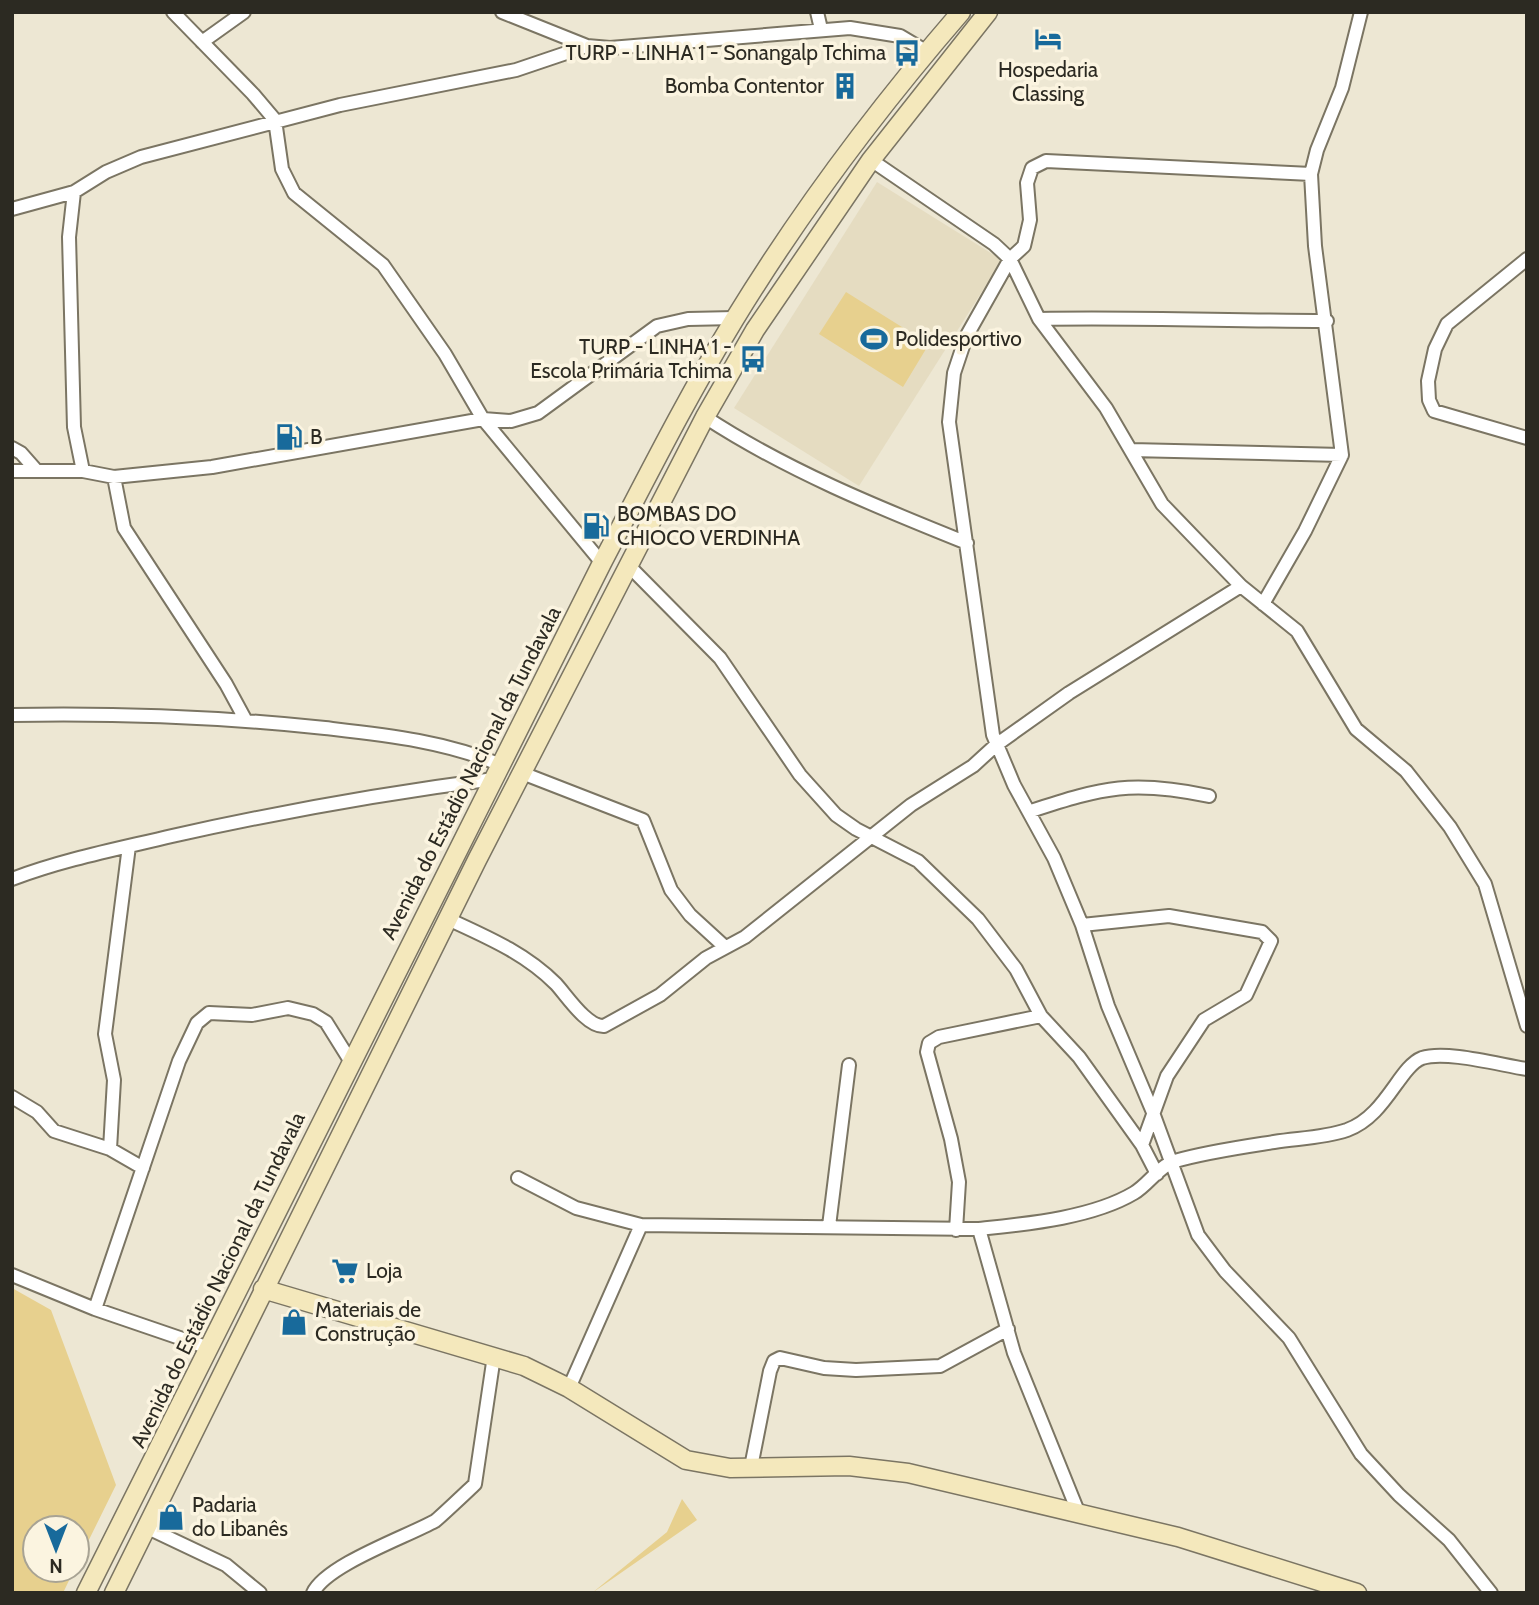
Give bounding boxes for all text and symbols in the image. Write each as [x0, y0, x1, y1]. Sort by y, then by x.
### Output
hotel icon: Hospedaria Classing [1033, 24, 1063, 54]
bus stop icon: TURP - LINHA 1 - Sonangalp Tchima [892, 38, 922, 68]
place label: TURP - LINHA 1 - Sonangalp Tchima [566, 40, 886, 65]
place label: Hospedaria Classing [998, 57, 1098, 106]
building icon: Bomba Contentor [830, 71, 860, 101]
place label: Bomba Contentor [665, 73, 824, 98]
sports icon: Polidesportivo [859, 324, 889, 354]
place label: Polidesportivo [895, 326, 1022, 351]
place label: TURP - LINHA 1 - Escola Primária Tchima [530, 334, 732, 383]
bus stop icon: TURP - LINHA 1 - Escola Primária Tchima [738, 344, 768, 374]
fuel station icon: B [274, 422, 304, 452]
place label: B [310, 424, 323, 449]
place label: BOMBAS DO CHIOCO VERDINHA [617, 501, 800, 550]
fuel station icon: BOMBAS DO CHIOCO VERDINHA [581, 511, 611, 541]
street label: Avenida do Estádio Nacional da Tundavala [375, 602, 566, 943]
street label: Avenida do Estádio Nacional da Tundavala [125, 1108, 310, 1452]
supermarket icon: Loja [330, 1256, 360, 1286]
place label: Loja [366, 1258, 402, 1284]
place label: Materiais de Construção [315, 1297, 421, 1346]
shop icon: Materiais de Construção [279, 1307, 309, 1337]
place label: Padaria do Libanês [192, 1492, 288, 1541]
shop icon: Padaria do Libanês [156, 1502, 186, 1532]
north arrow [21, 1514, 91, 1584]
text: N [49, 1554, 63, 1577]

